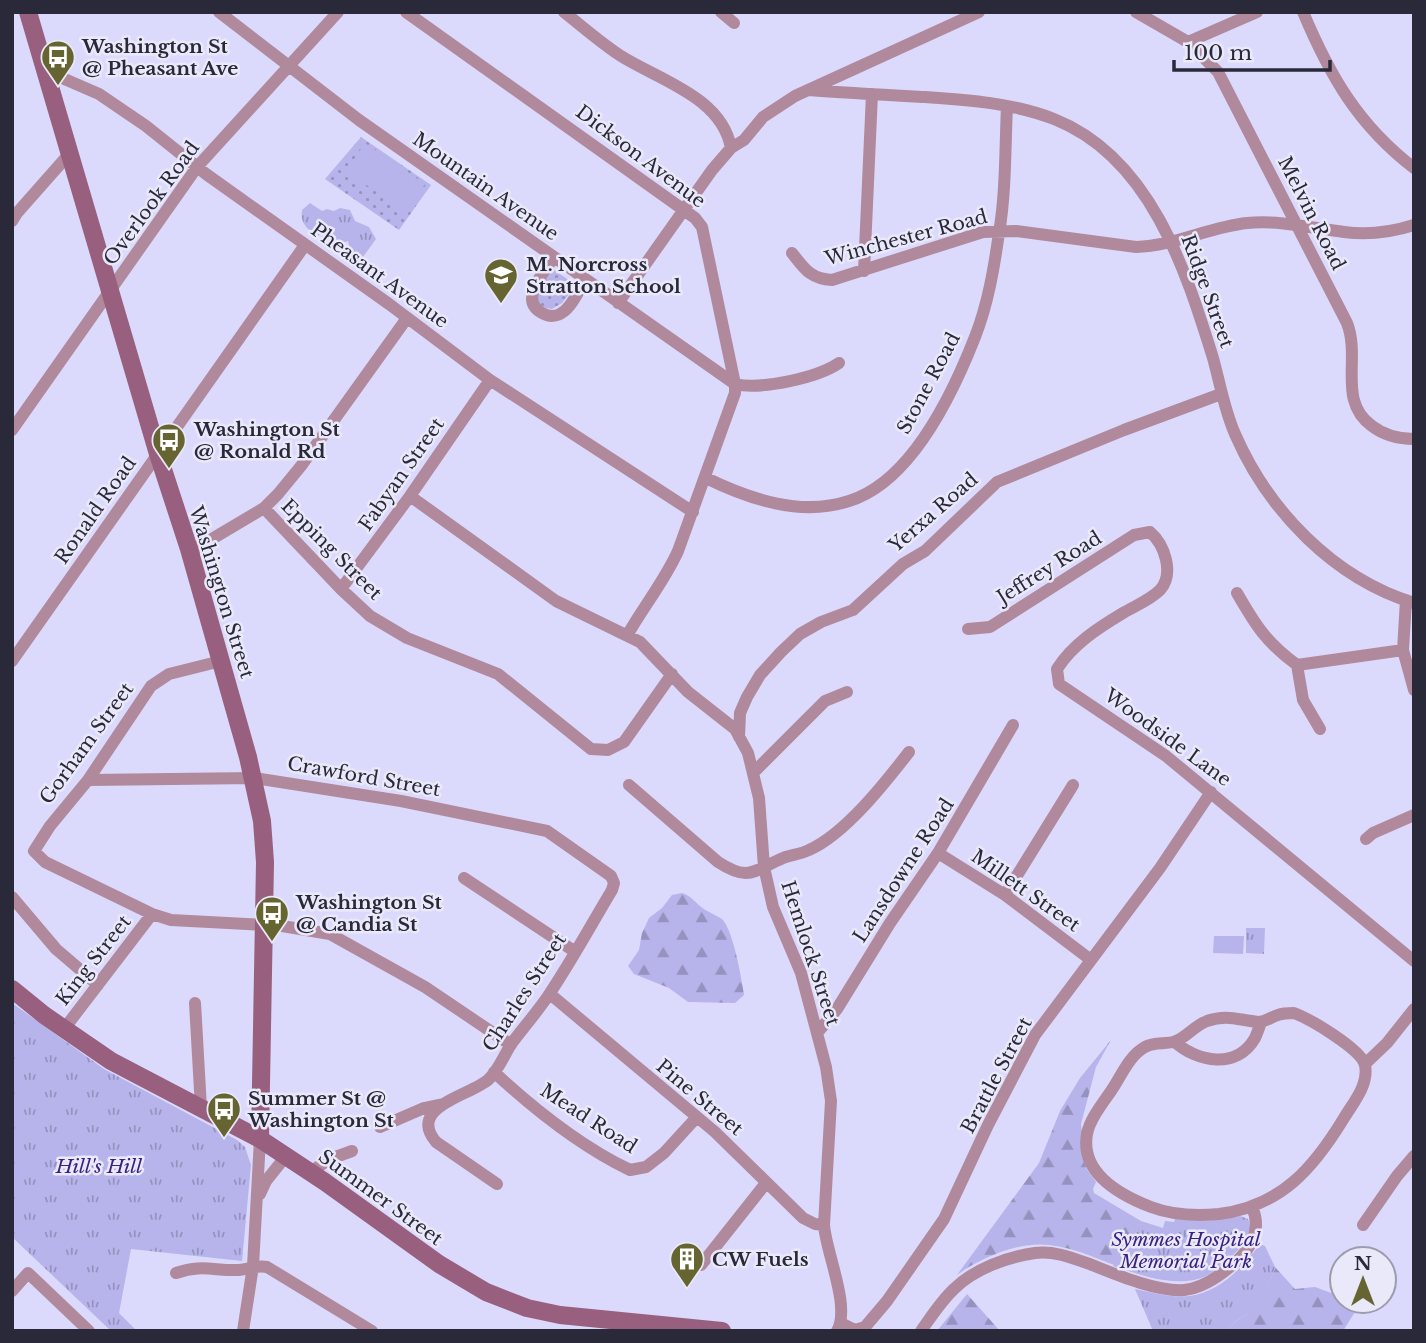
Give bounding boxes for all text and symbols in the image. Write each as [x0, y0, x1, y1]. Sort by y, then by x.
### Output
scale bar [1174, 28, 1330, 72]
place label: Washington St @ Pheasant Ave [81, 35, 238, 80]
bus stop icon: Washington St @ Pheasant Ave [39, 38, 77, 87]
text: 100 m [1184, 40, 1252, 66]
street label: Dickson Avenue [571, 100, 710, 213]
street label: Mountain Avenue [408, 127, 563, 245]
street label: Overlook Road [99, 137, 204, 270]
street label: Melvin Road [1273, 153, 1350, 274]
street label: Winchester Road [821, 205, 990, 270]
street label: Pheasant Avenue [307, 218, 453, 333]
street label: Ridge Street [1176, 231, 1239, 352]
place label: M. Norcross Stratton School [526, 253, 681, 298]
school or university icon: M. Norcross Stratton School [482, 256, 520, 305]
street label: Stone Road [892, 328, 965, 438]
street label: Fabyan Street [354, 413, 449, 535]
place label: Washington St @ Ronald Rd [193, 418, 340, 463]
bus stop icon: Washington St @ Ronald Rd [150, 421, 188, 470]
street label: Ronald Road [50, 452, 141, 568]
street label: Yerxa Road [884, 468, 982, 558]
street label: Epping Street [277, 494, 387, 605]
street label: Washington Street [184, 502, 259, 682]
street label: Jeffrey Road [990, 526, 1106, 610]
street label: Gorham Street [35, 677, 139, 809]
street label: Woodside Lane [1099, 683, 1236, 791]
street label: Crawford Street [286, 752, 443, 801]
street label: Lansdowne Road [848, 794, 959, 947]
street label: Millett Street [967, 844, 1085, 937]
street label: Hemlock Street [776, 878, 845, 1029]
place label: Washington St @ Candia St [295, 891, 442, 936]
bus stop icon: Washington St @ Candia St [253, 894, 291, 943]
street label: King Street [51, 910, 136, 1010]
street label: Charles Street [478, 928, 572, 1056]
street label: Brattle Street [956, 1013, 1037, 1137]
street label: Pine Street [652, 1054, 748, 1141]
street label: Mead Road [536, 1079, 641, 1158]
place label: Summer St @ Washington St [247, 1087, 394, 1132]
bus stop icon: Summer St @ Washington St [205, 1090, 243, 1139]
street label: Summer Street [314, 1145, 448, 1251]
park label: Hill's Hill [55, 1155, 142, 1178]
park label: Symmes Hospital Memorial Park [1111, 1228, 1261, 1273]
building icon: CW Fuels [668, 1240, 706, 1289]
north arrow [1328, 1245, 1398, 1315]
place label: CW Fuels [712, 1248, 809, 1271]
text: N [1354, 1252, 1372, 1275]

